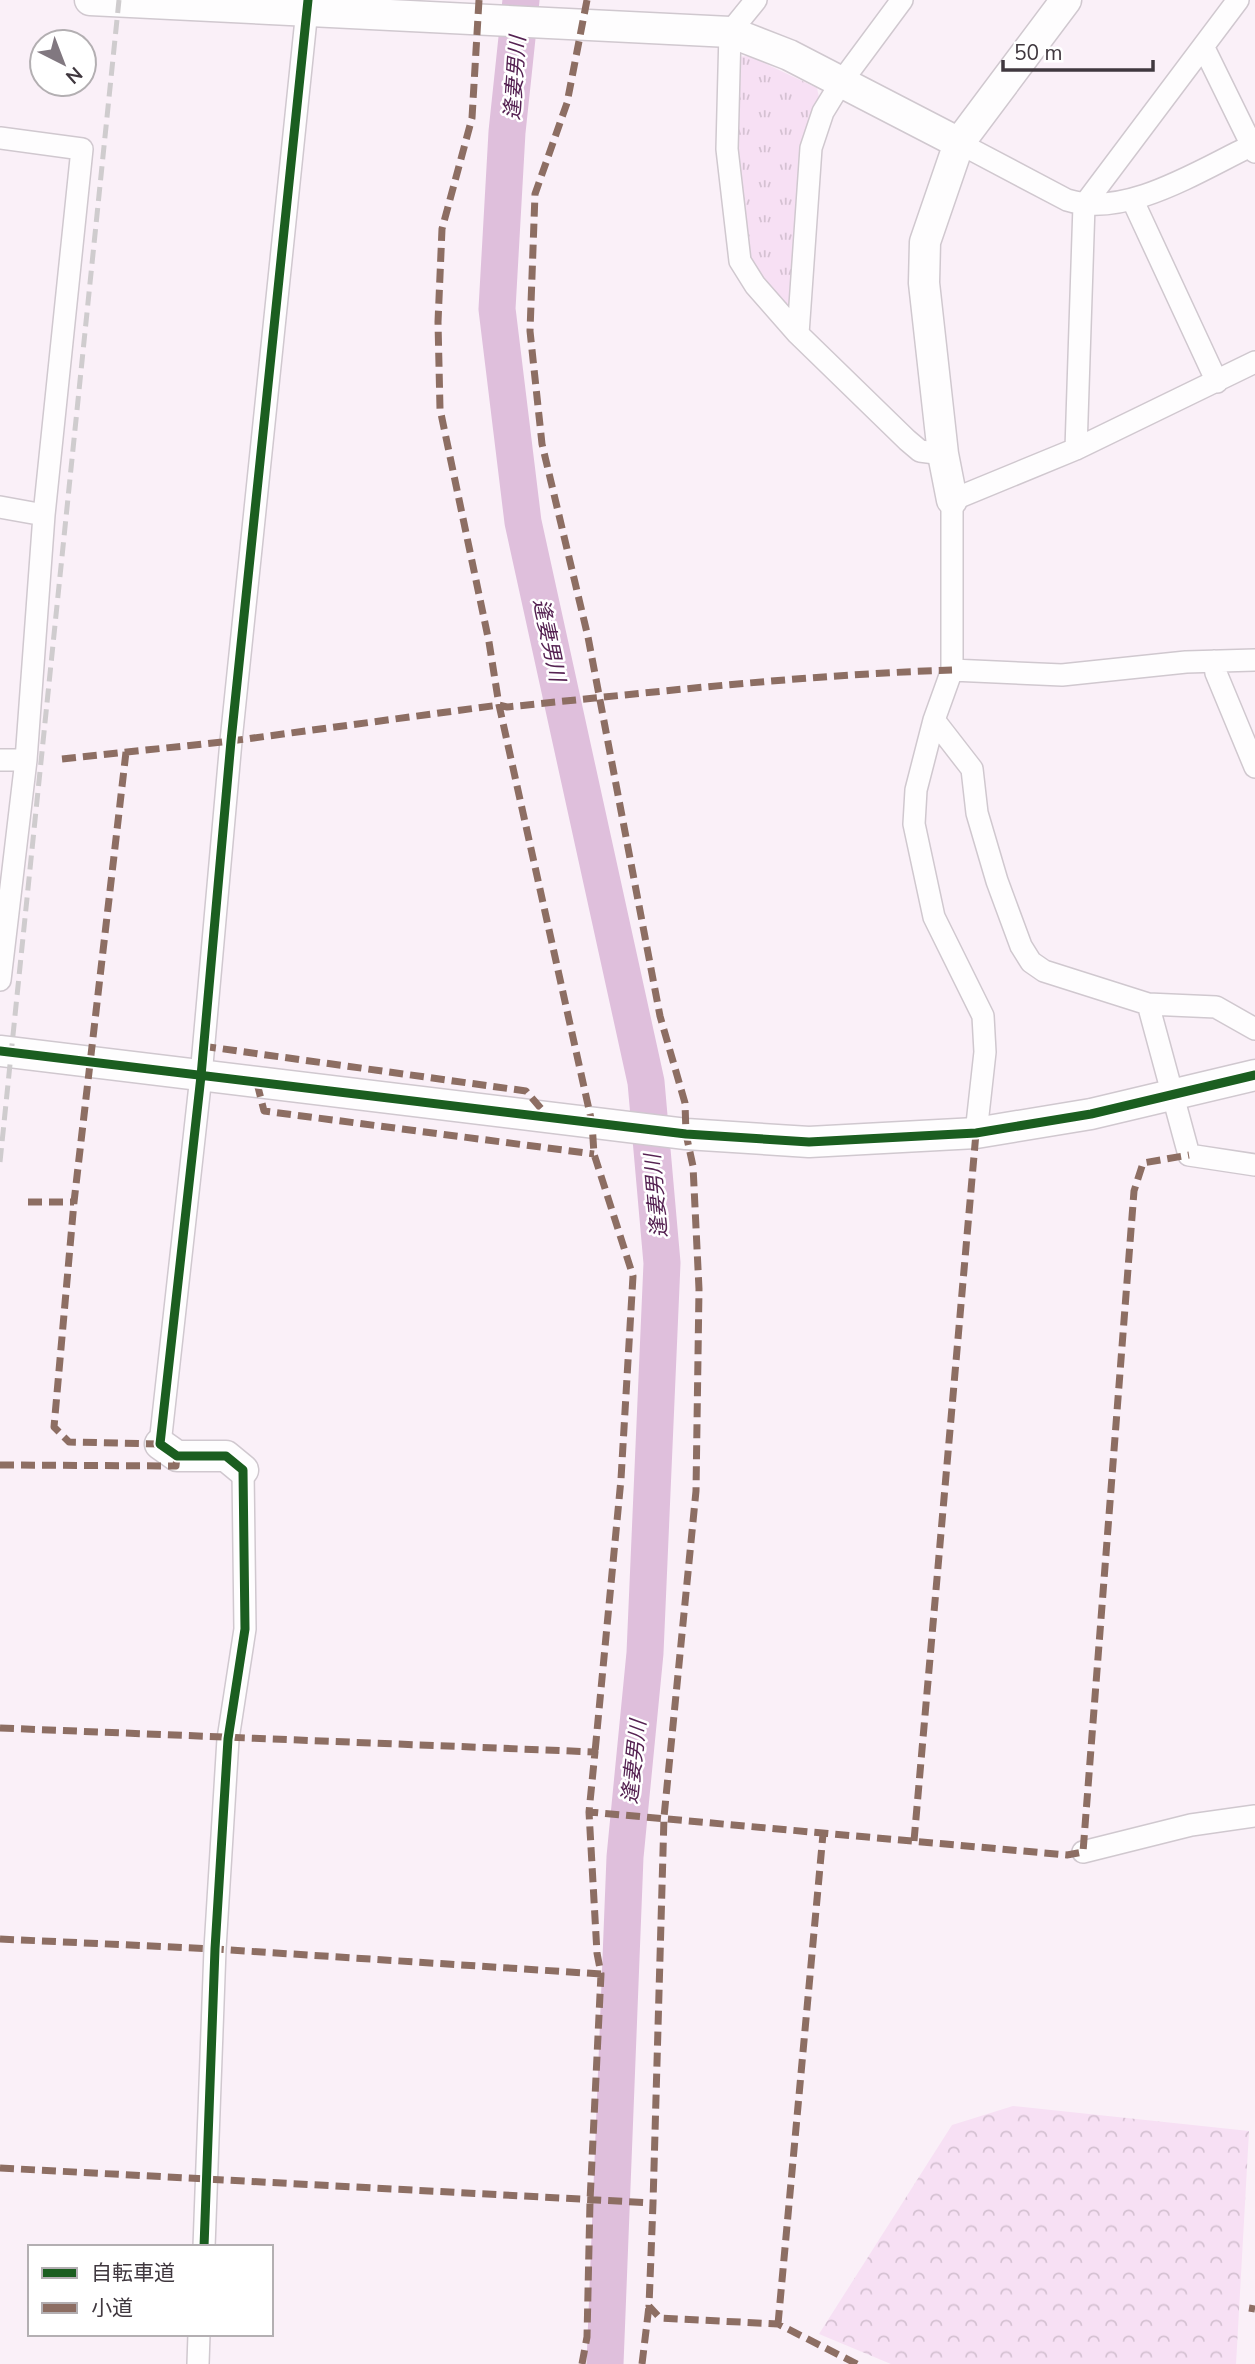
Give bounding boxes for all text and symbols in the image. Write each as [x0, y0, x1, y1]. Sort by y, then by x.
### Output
north arrow [28, 28, 98, 98]
scale bar [1003, 28, 1154, 72]
water label: 逢妻男川 [498, 33, 532, 121]
text: 50 m [1014, 39, 1063, 67]
text: N [60, 60, 88, 89]
water label: 逢妻男川 [527, 596, 572, 686]
water label: 逢妻男川 [638, 1151, 674, 1239]
water label: 逢妻男川 [616, 1717, 653, 1805]
legend [28, 2245, 273, 2336]
text: 自転車道 [91, 2259, 175, 2287]
text: 小道 [91, 2294, 133, 2322]

